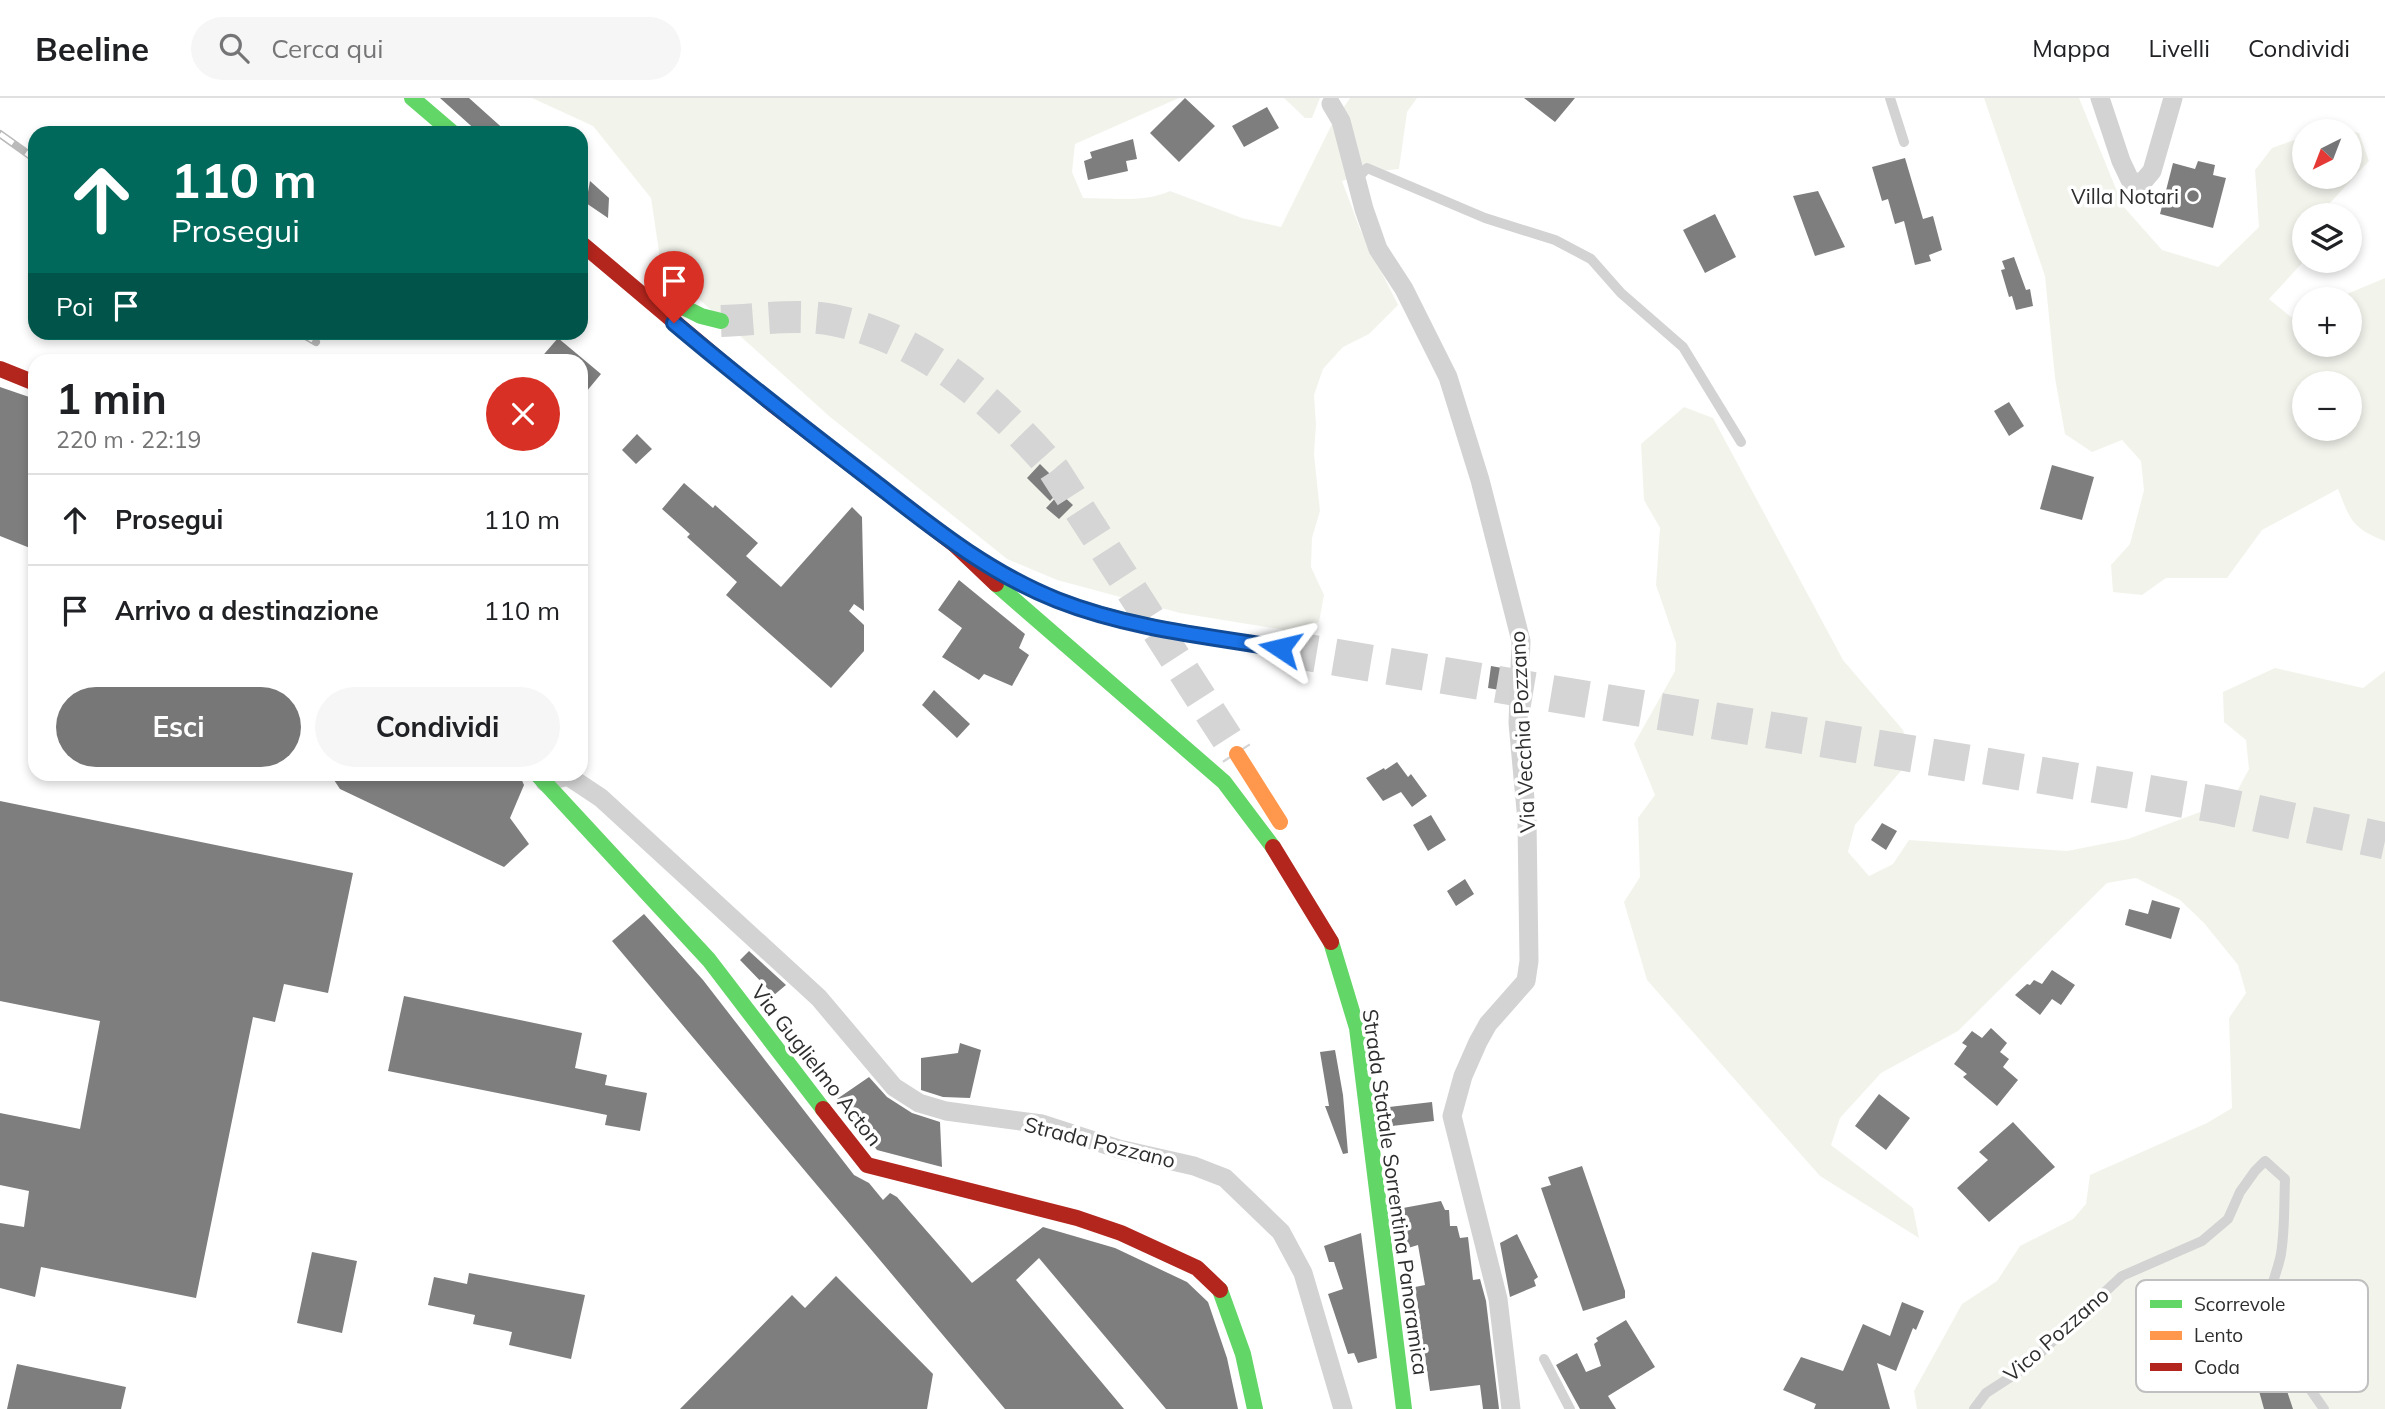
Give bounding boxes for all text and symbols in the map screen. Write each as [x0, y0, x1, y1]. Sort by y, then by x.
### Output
search box [191, 17, 681, 80]
text: Beeline [35, 28, 149, 69]
icon: search [215, 29, 253, 67]
text: Cerca qui [271, 32, 383, 65]
text: Mappa [2032, 33, 2110, 63]
text: Livelli [2148, 33, 2210, 63]
text: Condividi [2248, 33, 2350, 63]
north arrow [2292, 119, 2362, 189]
map controls [2292, 119, 2362, 441]
text: 110 m [171, 149, 317, 210]
icon: ahead [56, 154, 147, 245]
place label: Villa Notari [2071, 183, 2179, 209]
marker: Villa Notari [2185, 188, 2201, 204]
button: layers [2292, 203, 2362, 273]
text: Prosegui [171, 210, 300, 250]
pin [644, 251, 704, 323]
icon: arrive [655, 262, 693, 300]
icon: arrive [107, 287, 145, 325]
button: + [2292, 287, 2362, 357]
text: Poi [56, 290, 93, 323]
button: − [2292, 371, 2362, 441]
text: 1 min [56, 372, 167, 425]
button: close [486, 377, 560, 451]
text: 220 m · 22:19 [56, 425, 201, 454]
icon: ahead [56, 501, 94, 539]
text: Prosegui [115, 503, 223, 536]
text: 110 m [484, 503, 560, 536]
icon: arrive [56, 592, 94, 630]
text: Arrivo a destinazione [115, 594, 379, 627]
text: 110 m [484, 594, 560, 627]
position arrow [1243, 611, 1317, 685]
street label: Via Vecchia Pozzano [1504, 630, 1540, 834]
button: Esci [56, 687, 301, 767]
button: Condividi [315, 687, 560, 767]
street label: Via Guglielmo Acton [746, 979, 888, 1151]
street label: Strada Statale Sorrentina Panoramica [1357, 1007, 1435, 1377]
street label: Strada Pozzano [1022, 1111, 1178, 1173]
legend [2136, 1280, 2368, 1392]
street label: Vico Pozzano [1998, 1281, 2114, 1387]
text: Scorrevole [2194, 1292, 2285, 1316]
text: Lento [2194, 1323, 2243, 1347]
text: Coda [2194, 1355, 2240, 1379]

